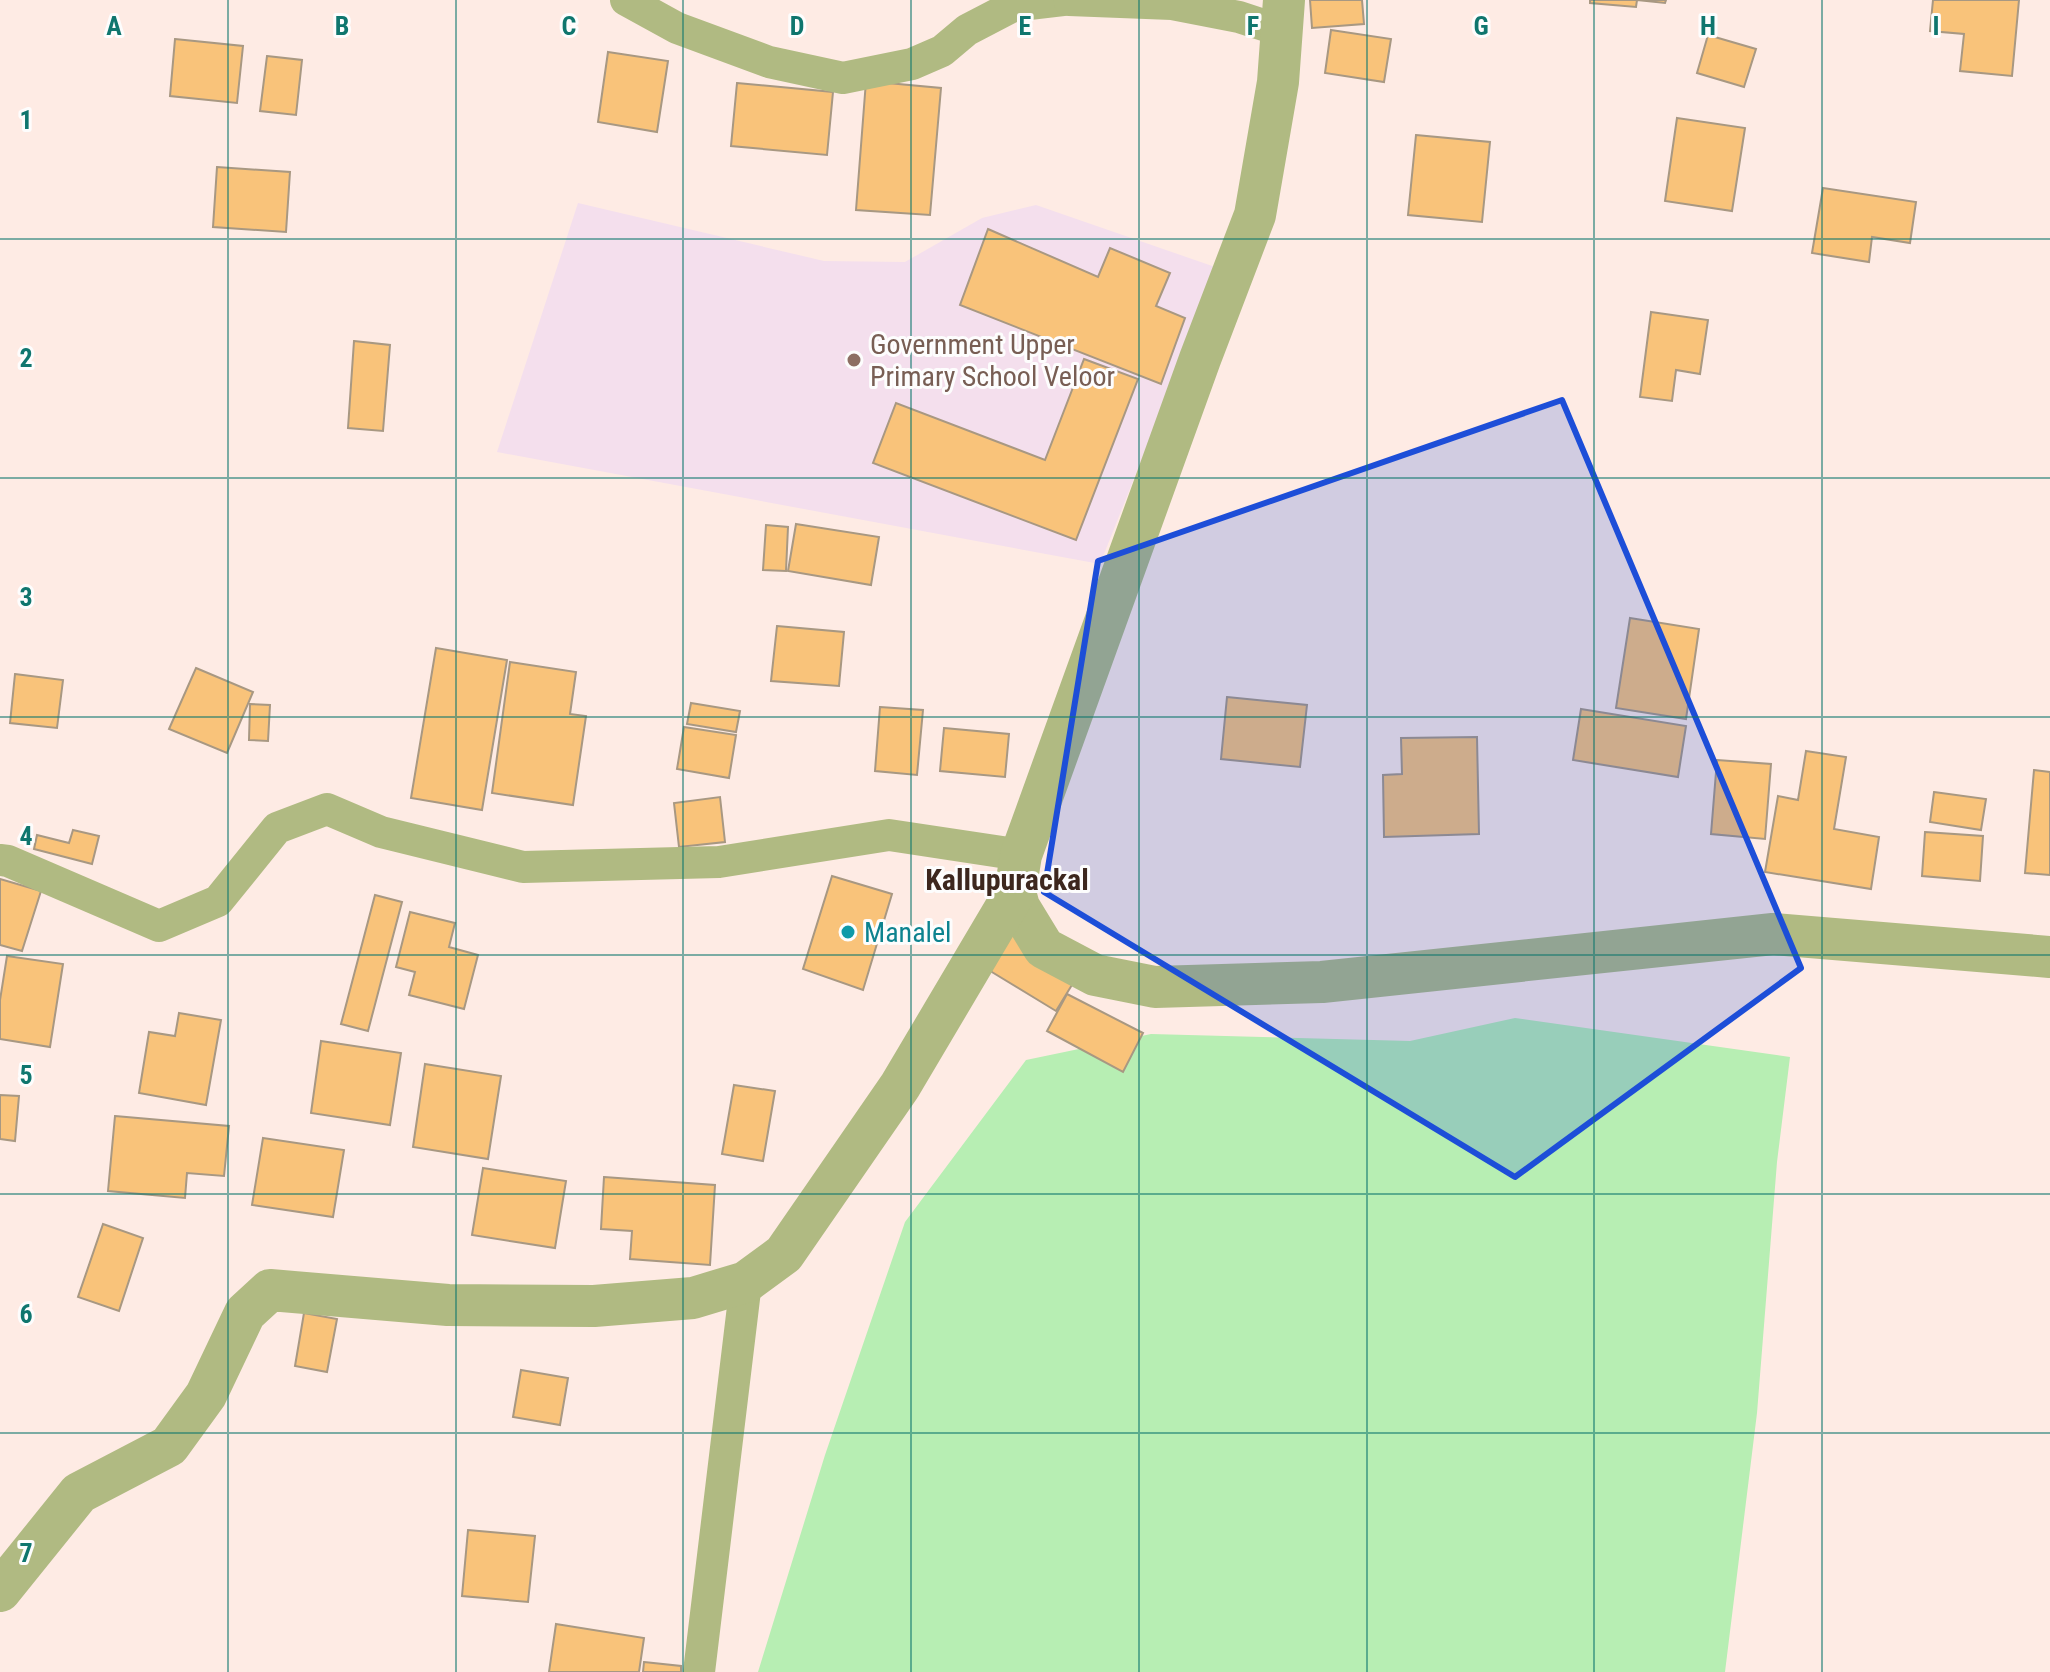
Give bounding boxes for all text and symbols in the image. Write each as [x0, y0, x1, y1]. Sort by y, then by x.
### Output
text: A [106, 11, 122, 41]
text: B [335, 11, 349, 41]
text: C [562, 11, 577, 41]
text: D [790, 11, 804, 41]
text: E [1019, 11, 1032, 41]
text: F [1247, 11, 1259, 41]
text: G [1473, 11, 1489, 41]
text: H [1700, 11, 1716, 41]
text: I [1932, 11, 1940, 41]
text: 1 [19, 105, 33, 135]
place label: Government Upper Primary School Veloor [870, 328, 1115, 393]
text: 2 [19, 343, 33, 373]
marker: Government Upper Primary School Veloor [845, 351, 863, 369]
text: 3 [19, 582, 33, 612]
text: 4 [19, 821, 33, 851]
district label: Kallupurackal [925, 862, 1089, 897]
place label: Manalel [864, 916, 952, 949]
marker: Manalel [839, 923, 857, 941]
text: 5 [19, 1060, 33, 1090]
text: 6 [19, 1299, 33, 1329]
text: 7 [19, 1538, 33, 1568]

